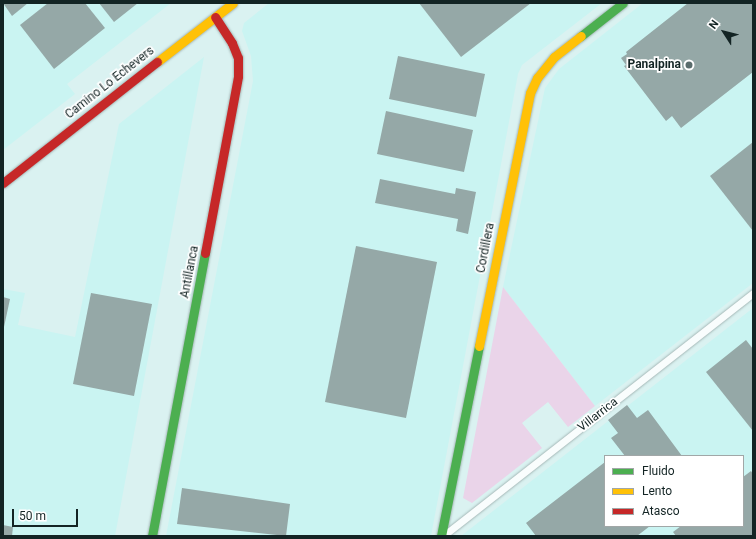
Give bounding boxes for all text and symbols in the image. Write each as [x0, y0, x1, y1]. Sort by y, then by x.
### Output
north arrow [704, 12, 744, 52]
text: N [706, 18, 721, 32]
street label: Camino Lo Echevers [63, 44, 157, 122]
place label: Panalpina [628, 58, 681, 72]
marker: Panalpina [684, 60, 694, 70]
street label: Cordillera [474, 222, 498, 274]
street label: Antillanca [178, 245, 202, 299]
street label: Villarrica [575, 395, 621, 435]
legend [604, 455, 744, 527]
text: Fluido [642, 464, 675, 478]
text: Lento [642, 484, 672, 498]
scale bar [14, 501, 80, 527]
text: Atasco [642, 504, 680, 518]
text: 50 m [19, 509, 46, 523]

